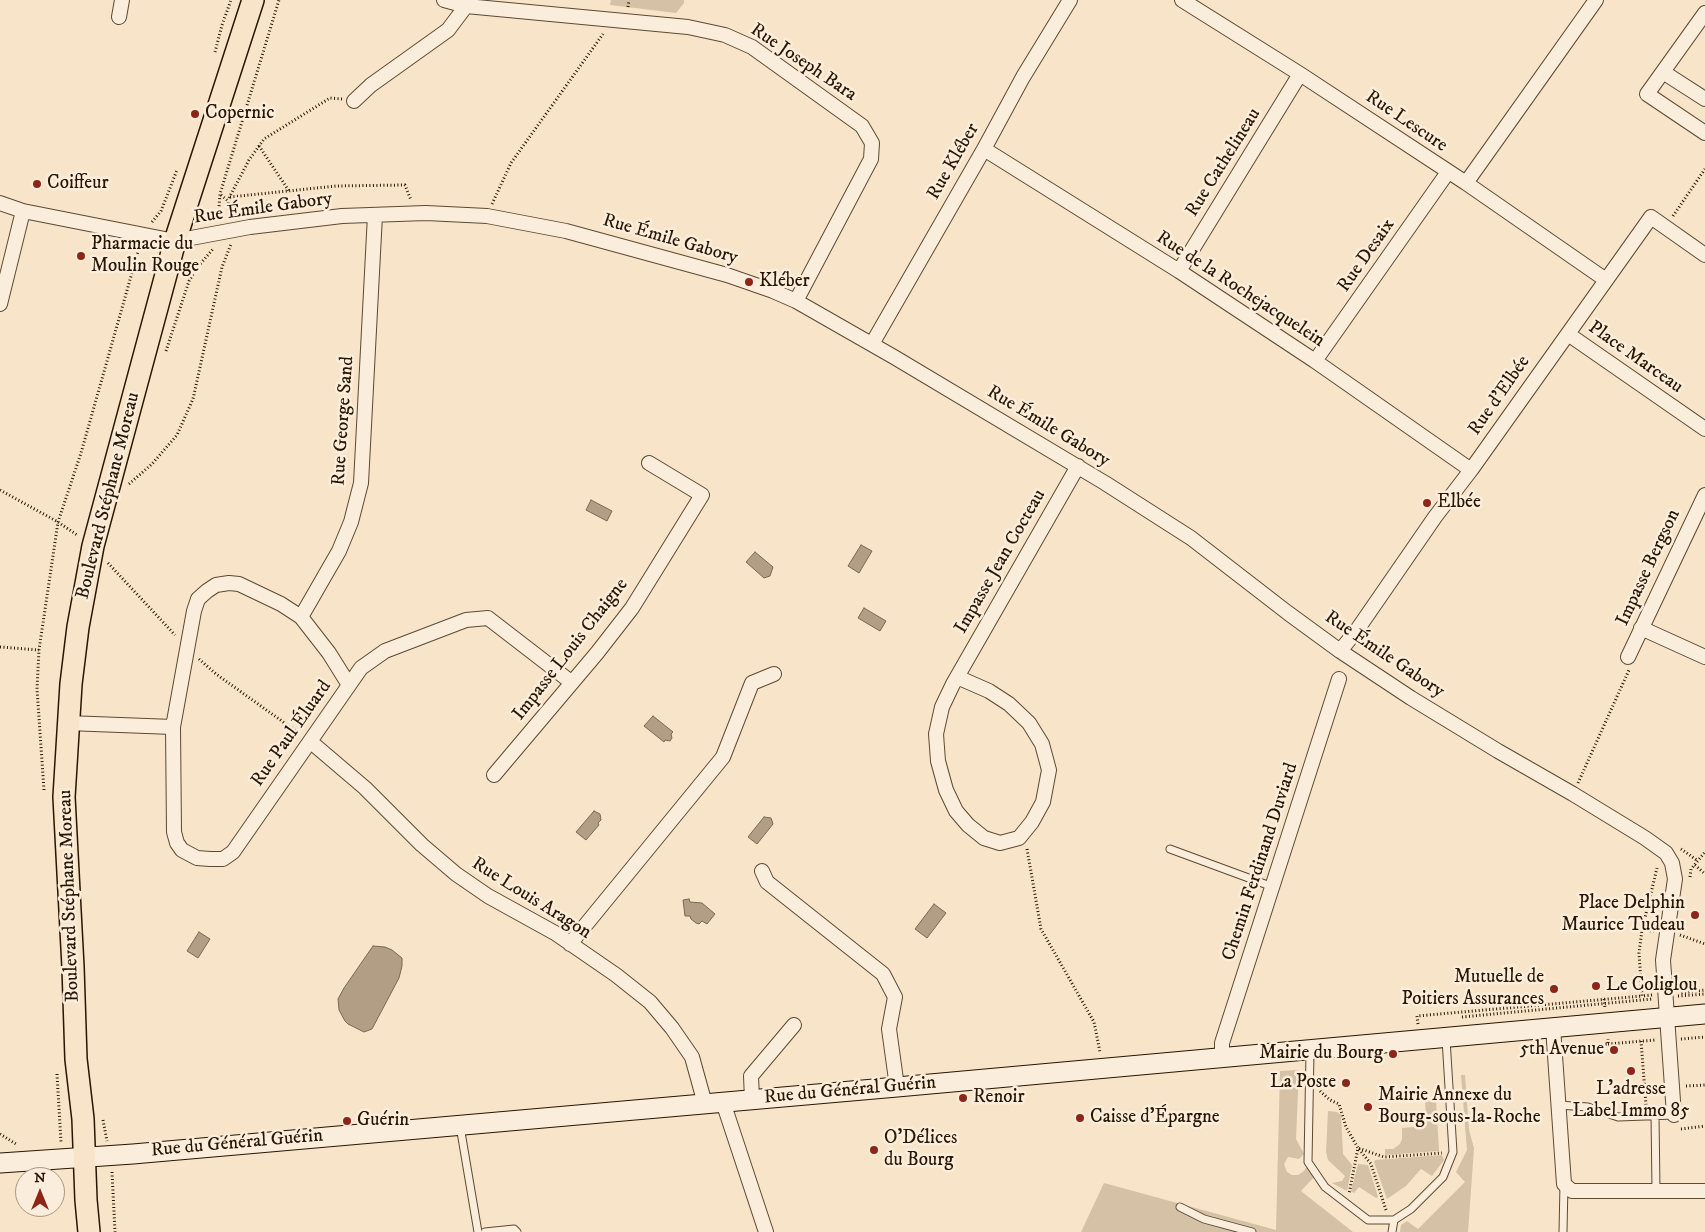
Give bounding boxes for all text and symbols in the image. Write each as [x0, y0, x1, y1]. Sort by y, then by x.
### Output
street label: Rue Joseph Bara [746, 19, 860, 107]
street label: Rue Lescure [1361, 86, 1451, 158]
place label: Copernic [205, 103, 274, 125]
street label: Rue Cathelineau [1182, 104, 1266, 222]
marker: Copernic [189, 108, 201, 120]
street label: Rue Kléber [923, 120, 985, 204]
place label: Coiffeur [47, 173, 108, 195]
marker: Coiffeur [31, 178, 43, 190]
street label: Rue Émile Gabory [192, 188, 334, 230]
street label: Rue Émile Gabory [600, 210, 740, 270]
street label: Rue Desaix [1333, 215, 1401, 297]
street label: Rue de la Rochejacquelein [1151, 227, 1329, 353]
place label: Pharmacie du Moulin Rouge [91, 234, 199, 278]
marker: Pharmacie du Moulin Rouge [75, 250, 87, 262]
place label: Kléber [759, 271, 810, 293]
marker: Kléber [743, 276, 755, 288]
street label: Place Marceau [1583, 317, 1687, 399]
street label: Rue d'Elbée [1464, 352, 1536, 440]
street label: Rue George Sand [328, 356, 360, 486]
street label: Rue Émile Gabory [982, 381, 1114, 473]
street label: Boulevard Stéphane Moreau [72, 390, 146, 602]
street label: Impasse Jean Cocteau [950, 486, 1052, 638]
place label: Elbée [1437, 492, 1481, 514]
marker: Elbée [1421, 497, 1433, 509]
street label: Impasse Bergson [1612, 506, 1686, 630]
street label: Impasse Louis Chaigne [508, 574, 634, 726]
street label: Rue Émile Gabory [1320, 607, 1448, 703]
street label: Rue Paul Éluard [247, 676, 337, 792]
street label: Chemin Ferdinand Duviard [1218, 760, 1304, 964]
street label: Boulevard Stéphane Moreau [55, 789, 85, 1003]
street label: Rue Louis Aragon [467, 853, 595, 945]
place label: Place Delphin Maurice Tudeau [1562, 893, 1685, 937]
marker: Place Delphin Maurice Tudeau [1689, 909, 1701, 921]
place label: Mutuelle de Poitiers Assurances [1402, 967, 1544, 1011]
place label: Le Coliglou [1606, 975, 1697, 997]
marker: Le Coliglou [1590, 980, 1602, 992]
marker: Mutuelle de Poitiers Assurances [1548, 983, 1560, 995]
place label: 5th Avenue [1520, 1039, 1604, 1061]
place label: Mairie du Bourg [1259, 1043, 1383, 1065]
marker: 5th Avenue [1608, 1044, 1620, 1056]
marker: Mairie du Bourg [1387, 1048, 1399, 1060]
marker: L'adresse Label Immo 85 [1625, 1065, 1637, 1077]
street label: Rue du Général Guérin [763, 1072, 937, 1110]
place label: La Poste [1270, 1072, 1336, 1094]
marker: La Poste [1340, 1077, 1352, 1089]
place label: L'adresse Label Immo 85 [1573, 1079, 1689, 1123]
place label: Mairie Annexe du Bourg-sous-la-Roche [1378, 1085, 1541, 1129]
place label: Renoir [973, 1087, 1024, 1109]
marker: Renoir [957, 1092, 969, 1104]
marker: Mairie Annexe du Bourg-sous-la-Roche [1362, 1101, 1374, 1113]
place label: Caisse d'Épargne [1090, 1107, 1220, 1129]
place label: Guérin [357, 1110, 409, 1132]
marker: Caisse d'Épargne [1074, 1112, 1086, 1124]
marker: Guérin [341, 1115, 353, 1127]
street label: Rue du Général Guérin [150, 1125, 324, 1163]
place label: O'Délices du Bourg [884, 1128, 957, 1172]
marker: O'Délices du Bourg [868, 1144, 880, 1156]
north arrow [15, 1167, 65, 1217]
text: N [34, 1169, 46, 1187]

